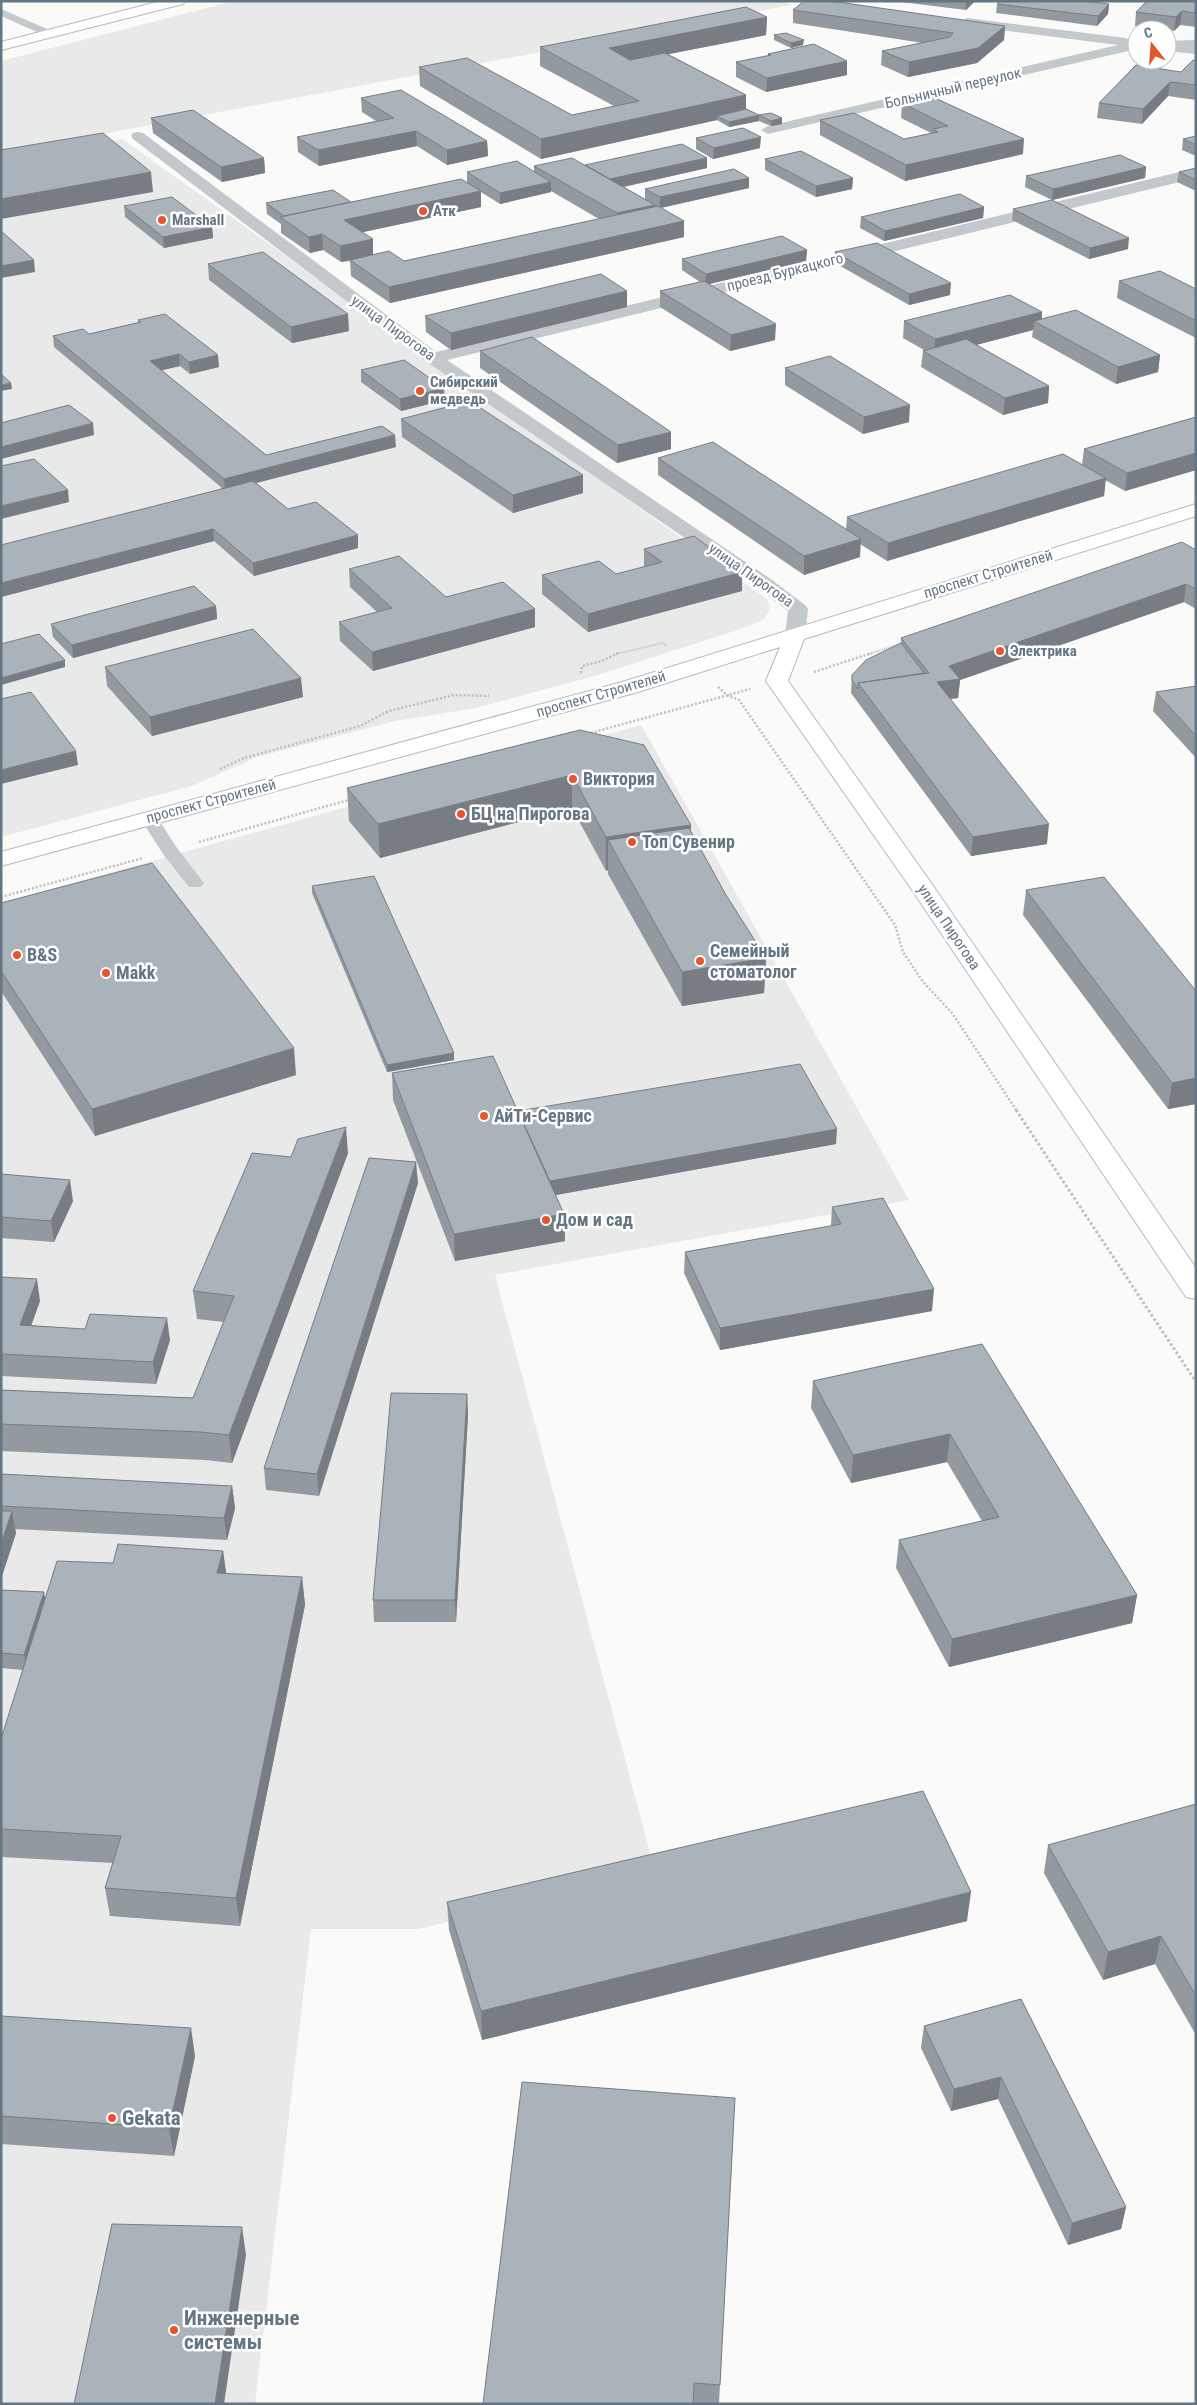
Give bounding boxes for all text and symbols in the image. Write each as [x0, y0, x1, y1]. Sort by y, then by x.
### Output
north arrow [1127, 20, 1177, 70]
text: С [1142, 24, 1154, 41]
street label: Больничный переулок [883, 64, 1023, 112]
place label: Атк [433, 202, 456, 220]
marker: Атк [417, 205, 429, 217]
place label: Marshall [172, 211, 224, 229]
marker: Marshall [156, 214, 168, 226]
street label: проезд Буркацкого [725, 249, 845, 295]
street label: улица Пирогова [348, 292, 438, 364]
place label: Сибирский медведь [430, 373, 498, 408]
marker: Сибирский медведь [414, 385, 426, 397]
street label: улица Пирогова [705, 539, 797, 611]
street label: проспект Строителей [921, 546, 1055, 602]
place label: Электрика [1010, 642, 1077, 660]
marker: Электрика [994, 645, 1006, 657]
street label: проспект Строителей [534, 667, 668, 721]
place label: Виктория [583, 768, 655, 789]
marker: Виктория [567, 773, 579, 785]
street label: проспект Строителей [144, 775, 278, 827]
place label: БЦ на Пирогова [471, 803, 589, 824]
marker: БЦ на Пирогова [455, 808, 467, 820]
place label: Топ Сувенир [642, 831, 735, 852]
marker: Топ Сувенир [626, 836, 638, 848]
street label: улица Пирогова [914, 881, 984, 973]
place label: Семейный стоматолог [710, 940, 797, 982]
place label: B&S [27, 944, 58, 965]
marker: B&S [11, 949, 23, 961]
marker: Семейный стоматолог [694, 955, 706, 967]
place label: Makk [116, 962, 156, 983]
marker: Makk [100, 967, 112, 979]
place label: АйТи-Сервис [494, 1105, 592, 1126]
marker: АйТи-Сервис [478, 1110, 490, 1122]
place label: Дом и сад [556, 1209, 633, 1230]
marker: Дом и сад [540, 1214, 552, 1226]
place label: Gekata [122, 2106, 181, 2130]
marker: Gekata [106, 2112, 118, 2124]
place label: Инженерные системы [184, 2306, 300, 2354]
marker: Инженерные системы [168, 2324, 180, 2336]

